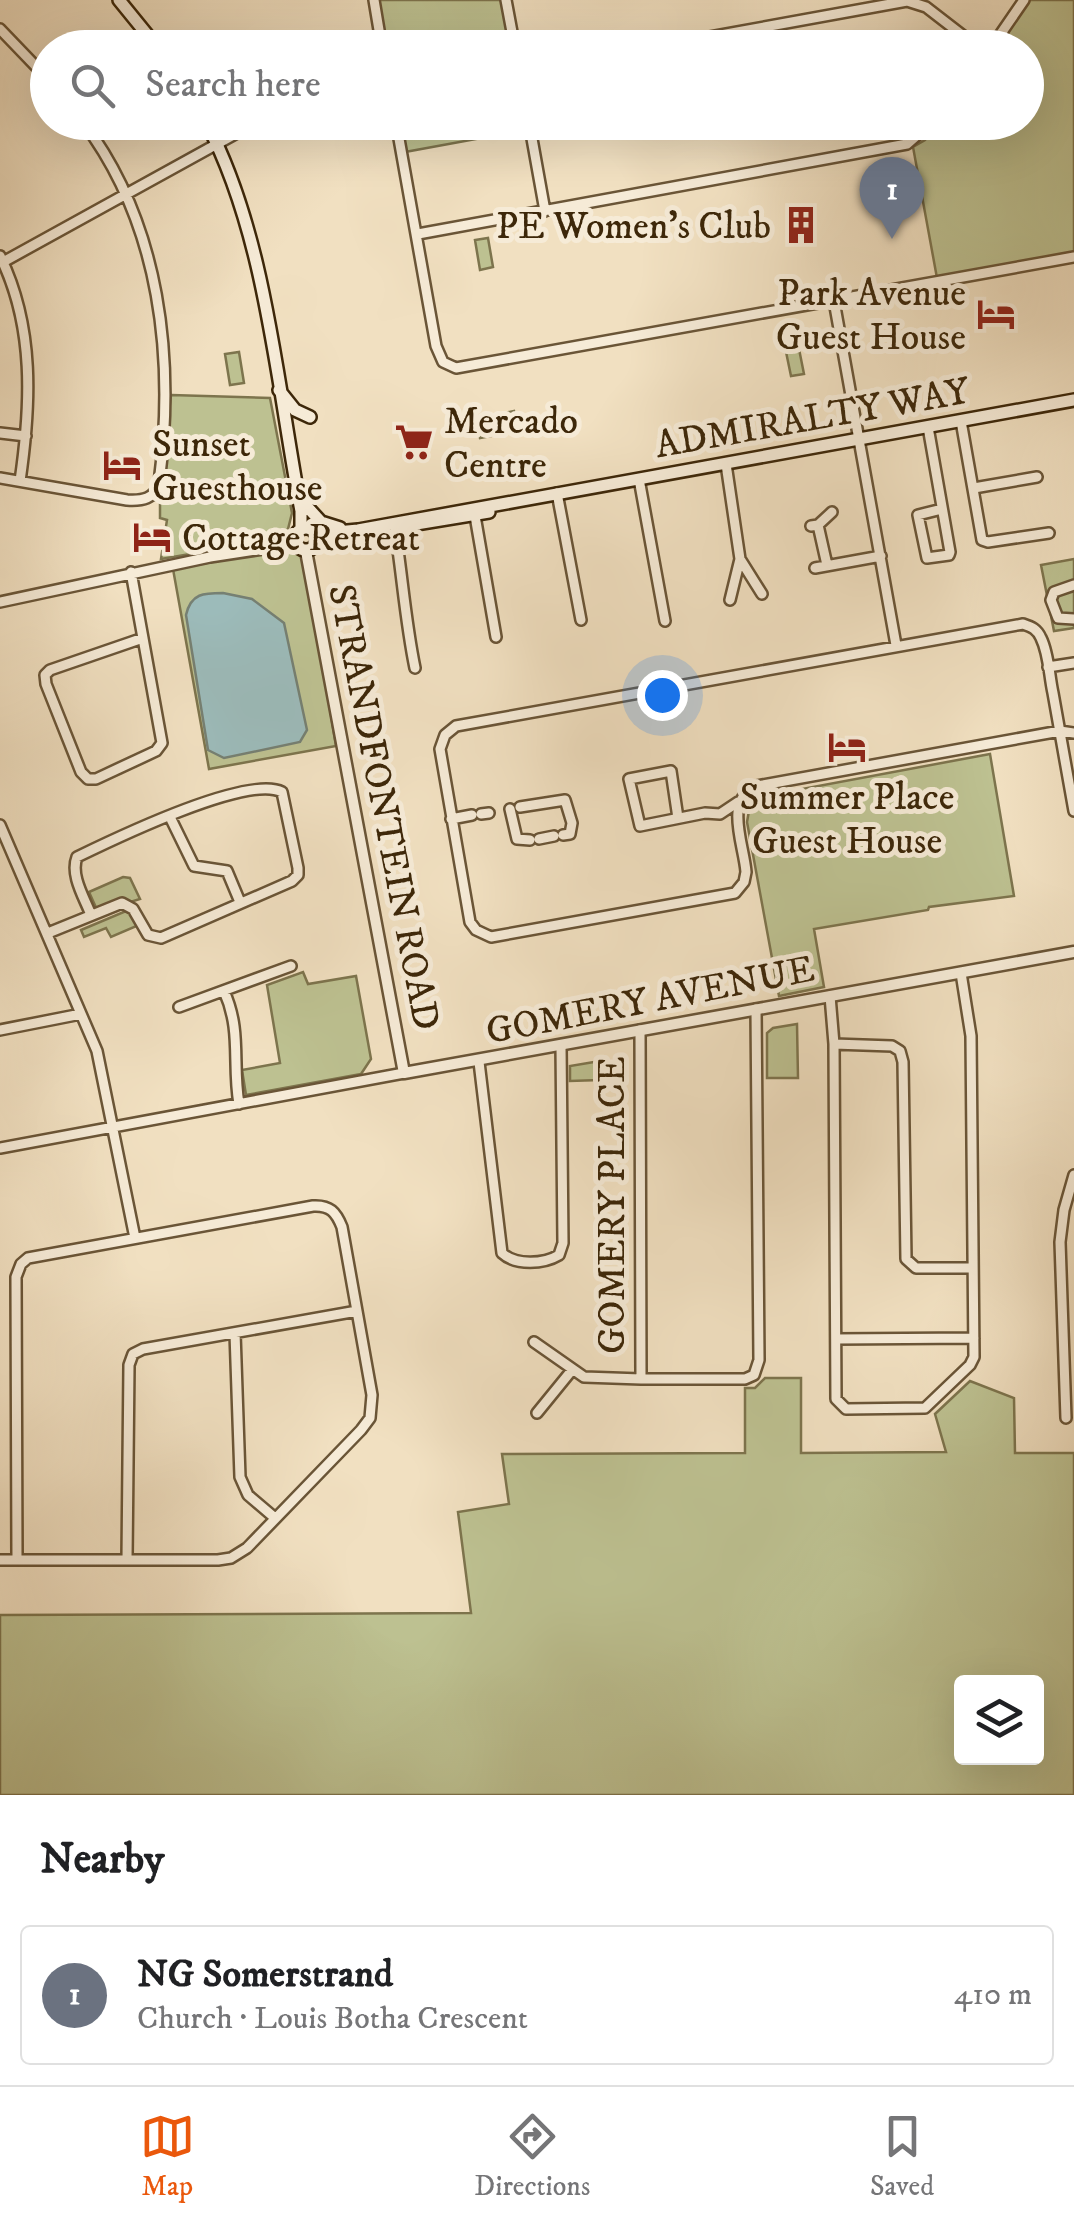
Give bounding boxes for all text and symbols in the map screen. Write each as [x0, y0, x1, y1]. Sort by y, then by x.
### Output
search box [30, 30, 1044, 140]
icon: search [65, 58, 120, 113]
text: Search here [145, 61, 321, 109]
pin: 1 [860, 156, 924, 239]
place label: PE Women’s Club [496, 203, 771, 251]
building icon: PE Women’s Club [780, 204, 822, 246]
place label: Park Avenue Guest House [776, 270, 966, 362]
hotel icon: Park Avenue Guest House [975, 293, 1017, 335]
street label: ADMIRALTY WAY [651, 367, 974, 470]
place label: Mercado Centre [444, 398, 578, 490]
place label: Sunset Guesthouse [152, 421, 323, 513]
supermarket icon: Mercado Centre [393, 421, 435, 463]
hotel icon: Sunset Guesthouse [101, 444, 143, 486]
place label: Cottage Retreat [182, 515, 420, 563]
hotel icon: Cottage Retreat [131, 516, 173, 558]
street label: STRANDFONTEIN ROAD [316, 580, 450, 1034]
your location [637, 670, 688, 721]
hotel icon: Summer Place Guest House [826, 726, 868, 768]
place label: Summer Place Guest House [740, 774, 954, 866]
street label: GOMERY AVENUE [482, 946, 819, 1056]
street label: GOMERY PLACE [589, 1056, 637, 1354]
map controls [954, 1675, 1044, 1765]
button: layers [954, 1675, 1044, 1765]
text: Nearby [40, 1834, 164, 1886]
text: NG Somerstrand [137, 1951, 393, 1999]
text: 1 [69, 1975, 80, 2015]
text: 410 m [954, 1975, 1032, 2015]
text: Church · Louis Botha Crescent [137, 1999, 528, 2039]
tab: Map [140, 2109, 195, 2204]
tab: Directions [474, 2109, 590, 2204]
tab: Saved [870, 2109, 934, 2204]

